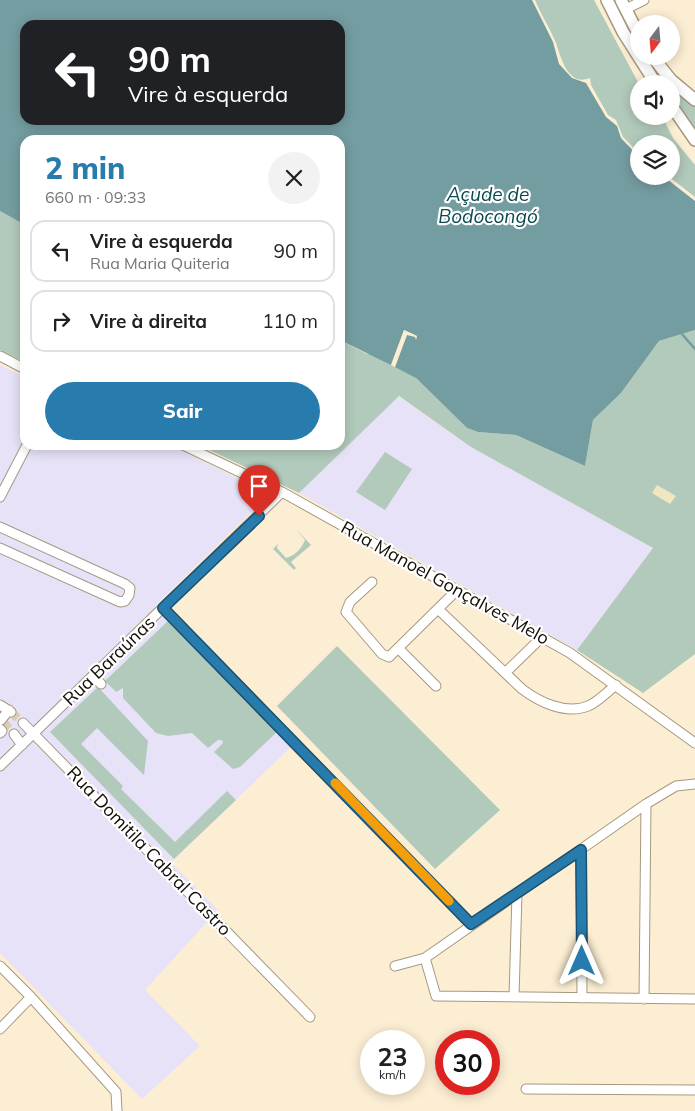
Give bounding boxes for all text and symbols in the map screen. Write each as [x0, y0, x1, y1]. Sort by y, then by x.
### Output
north arrow [630, 15, 680, 65]
map controls [630, 15, 680, 185]
text: 90 m [128, 37, 211, 81]
icon: left [45, 40, 110, 105]
button: sound [630, 75, 680, 125]
text: Vire à esquerda [128, 80, 288, 108]
button: layers [630, 135, 680, 185]
text: 2 min [45, 149, 125, 187]
button: close [268, 152, 320, 204]
water label: Açude de Bodocongó [438, 182, 538, 228]
text: 660 m · 09:33 [45, 187, 146, 207]
text: Vire à esquerda [90, 229, 233, 253]
icon: left [47, 237, 75, 265]
text: 90 m [274, 239, 318, 263]
text: Rua Maria Quiteria [90, 253, 230, 273]
icon: right [47, 307, 75, 335]
text: Vire à direita [90, 309, 207, 333]
text: 110 m [262, 309, 318, 333]
button: Sair [45, 382, 320, 440]
pin [238, 465, 280, 516]
icon: arrive [245, 472, 273, 500]
street label: Rua Manoel Gonçalves Melo [337, 516, 553, 650]
street label: Rua Baraúnas [58, 611, 160, 710]
street label: Rua Domitila Cabral Castro [62, 761, 236, 940]
position arrow [555, 934, 607, 986]
speed limit sign: 30 [435, 1030, 500, 1095]
text: 23 [377, 1041, 408, 1072]
text: km/h [379, 1067, 406, 1082]

